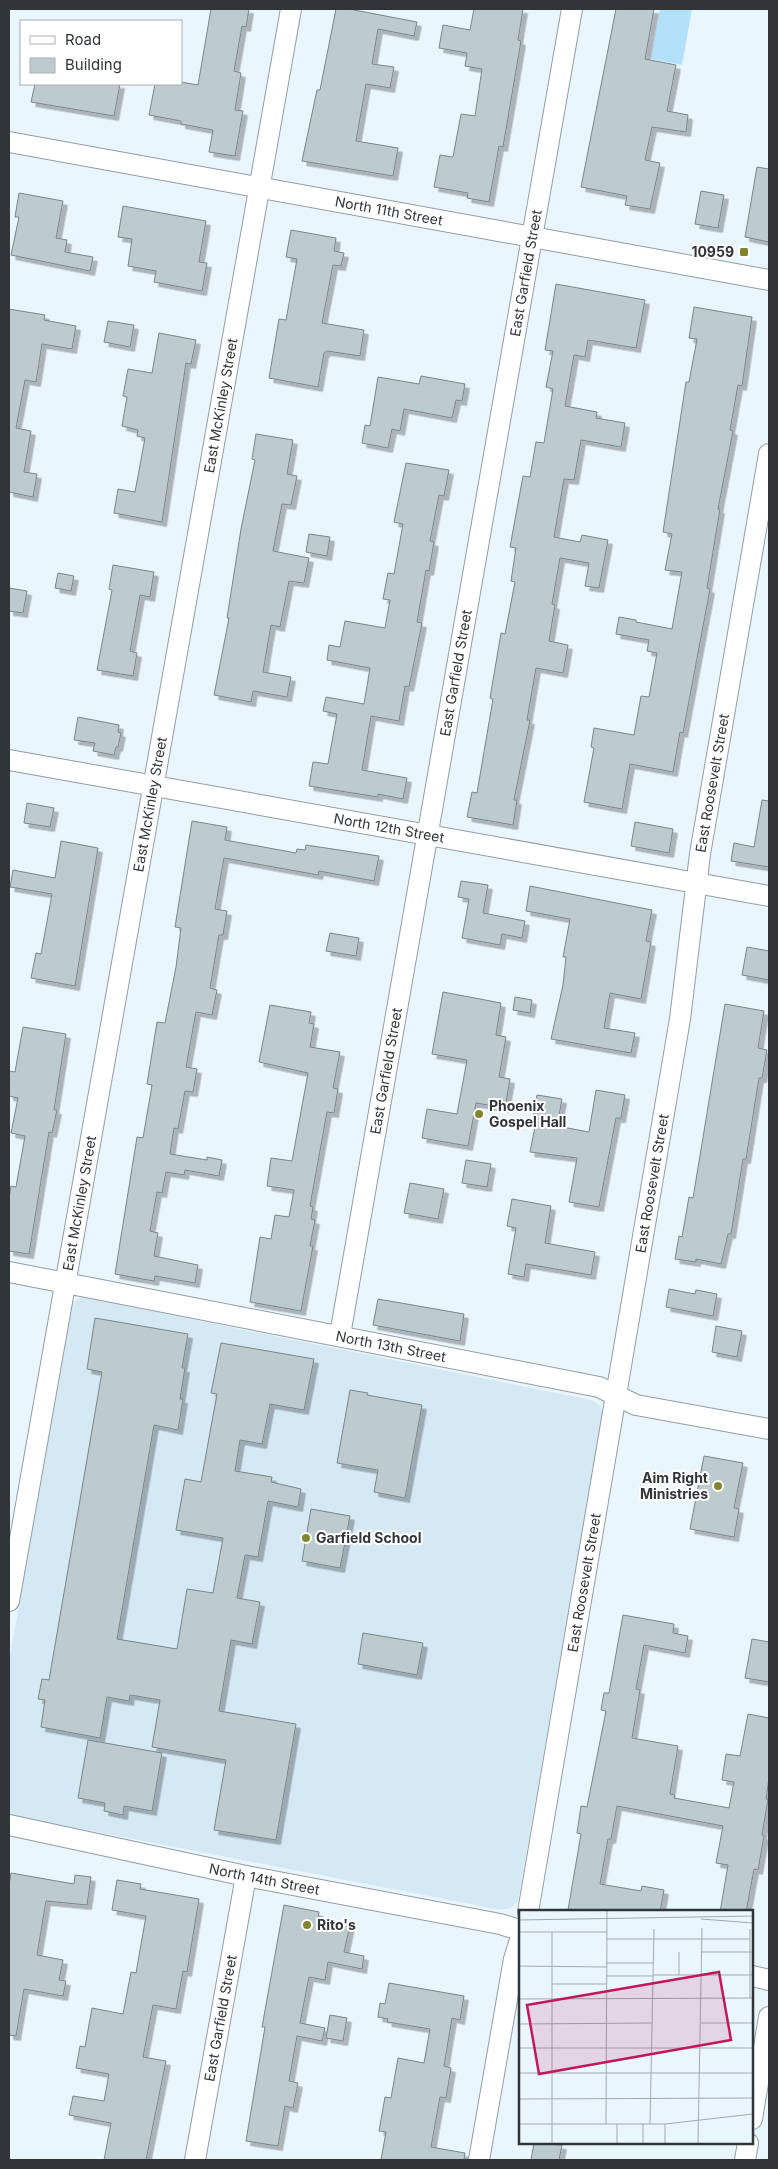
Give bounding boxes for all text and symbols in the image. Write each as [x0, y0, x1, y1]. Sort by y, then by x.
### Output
legend [20, 20, 182, 85]
text: Road [65, 30, 101, 49]
text: Building [65, 55, 122, 74]
street label: North 11th Street [334, 192, 445, 229]
street label: East Garfield Street [506, 208, 545, 338]
place label: 10959 [691, 243, 734, 260]
marker: 10959 [738, 246, 750, 258]
street label: East McKinley Street [200, 336, 241, 474]
street label: East Garfield Street [436, 608, 475, 738]
street label: East Roosevelt Street [691, 712, 732, 854]
street label: East McKinley Street [129, 735, 170, 873]
street label: North 12th Street [332, 809, 446, 846]
street label: East Garfield Street [366, 1006, 405, 1136]
place label: Phoenix Gospel Hall [489, 1097, 566, 1130]
marker: Phoenix Gospel Hall [473, 1108, 485, 1120]
street label: East Roosevelt Street [631, 1112, 672, 1254]
street label: East McKinley Street [59, 1134, 99, 1272]
street label: North 13th Street [334, 1327, 448, 1365]
place label: Aim Right Ministries [640, 1469, 708, 1502]
marker: Aim Right Ministries [712, 1480, 724, 1492]
street label: East Roosevelt Street [563, 1512, 604, 1653]
place label: Garfield School [316, 1529, 421, 1546]
marker: Garfield School [300, 1532, 312, 1544]
street label: North 14th Street [208, 1859, 322, 1898]
inset map [519, 1910, 753, 2144]
place label: Rito's [317, 1916, 356, 1933]
marker: Rito's [301, 1919, 313, 1931]
street label: East Garfield Street [200, 1953, 240, 2083]

